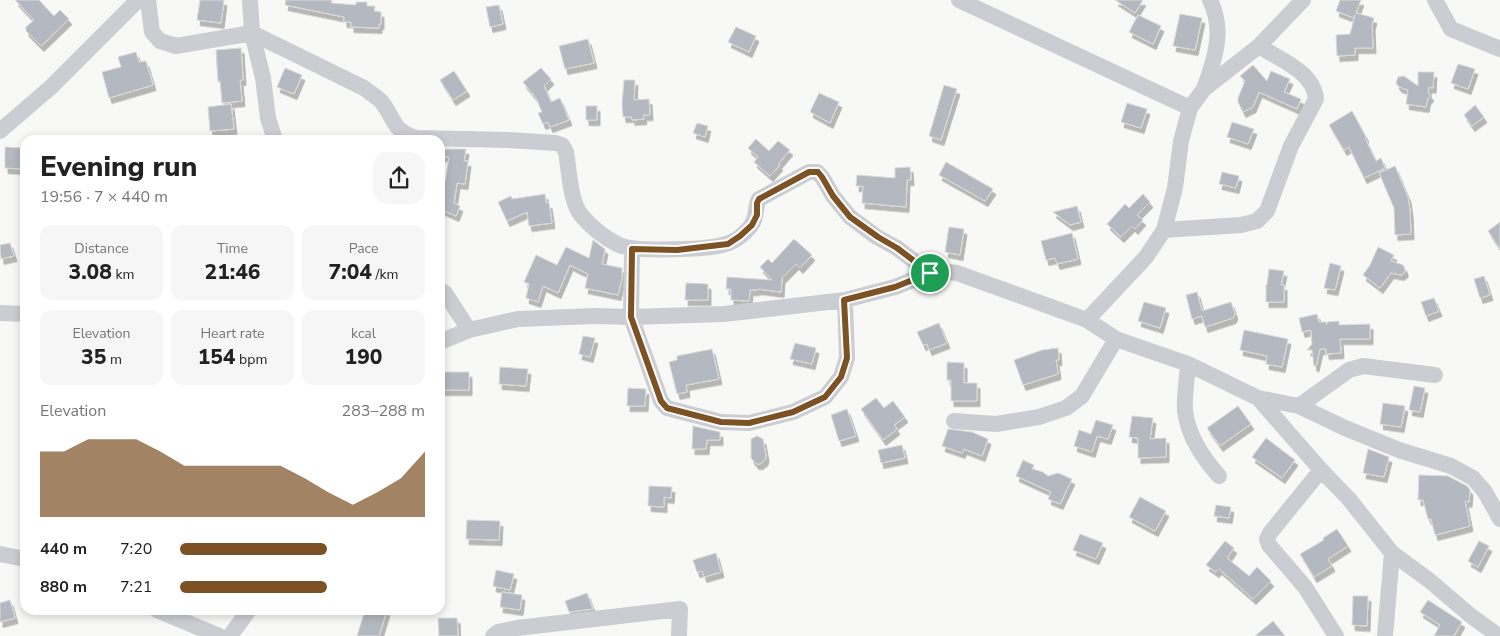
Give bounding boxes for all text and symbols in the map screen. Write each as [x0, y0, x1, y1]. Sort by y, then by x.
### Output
text: Evening run [40, 148, 197, 186]
button: share [373, 152, 425, 204]
text: 19:56 · 7 × 440 m [40, 186, 168, 208]
text: Distance [74, 239, 129, 258]
text: Time [217, 239, 248, 258]
text: Pace [349, 239, 378, 258]
pin [909, 252, 951, 294]
text: 3.08 [69, 258, 112, 286]
text: 21:46 [205, 258, 260, 286]
text: 7:04 [329, 258, 372, 286]
icon: arrive [916, 259, 944, 287]
text: km [112, 265, 134, 284]
text: /km [372, 265, 398, 284]
text: Elevation [73, 324, 130, 343]
text: Heart rate [200, 324, 265, 343]
text: kcal [351, 324, 376, 343]
text: 35 [81, 343, 106, 371]
text: 154 [198, 343, 235, 371]
text: 190 [345, 343, 382, 371]
text: m [106, 350, 122, 369]
text: bpm [235, 350, 267, 369]
text: Elevation [40, 400, 106, 422]
text: 283–288 m [342, 400, 425, 422]
text: 440 m [40, 538, 87, 560]
text: 7:20 [120, 538, 152, 560]
text: 880 m [40, 576, 87, 598]
text: 7:21 [120, 576, 152, 598]

